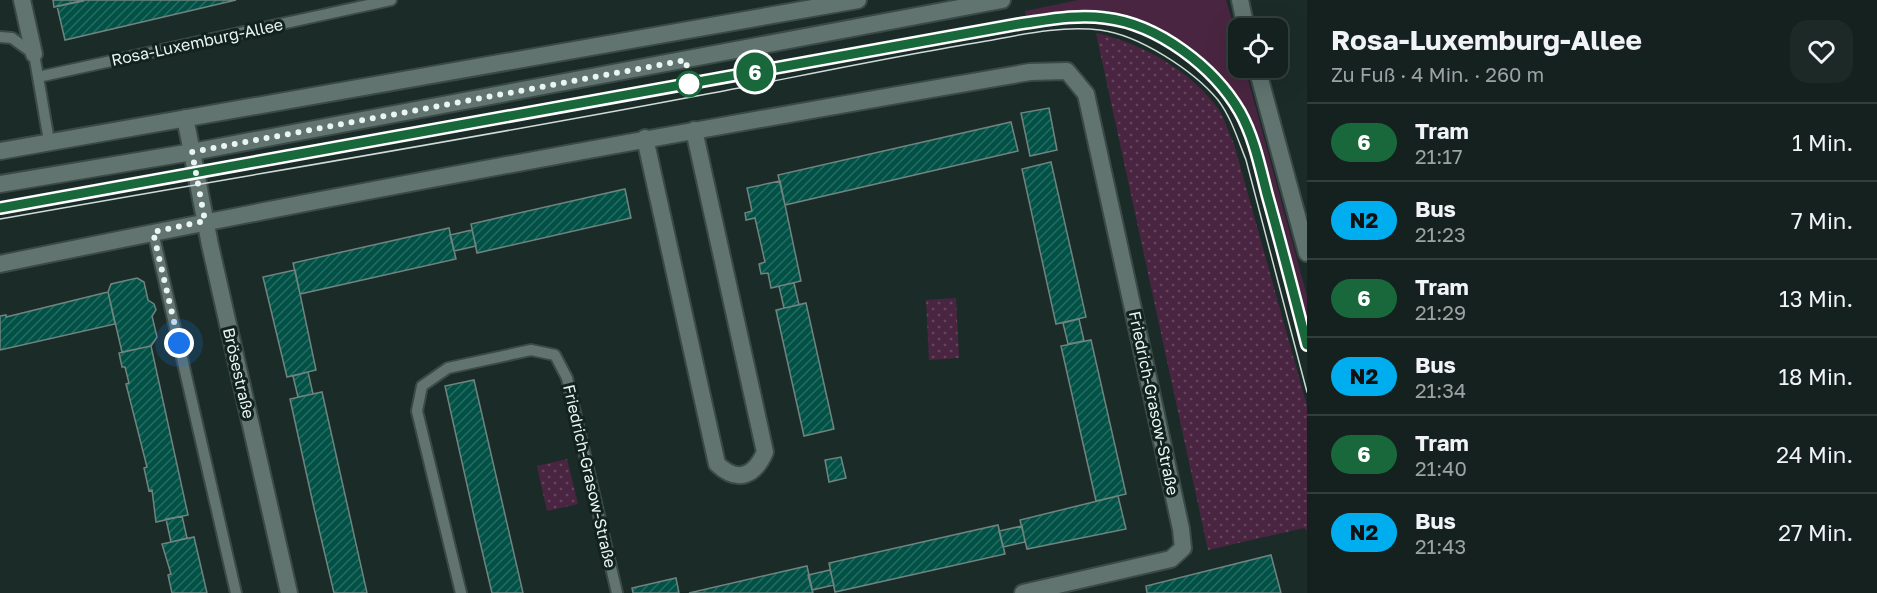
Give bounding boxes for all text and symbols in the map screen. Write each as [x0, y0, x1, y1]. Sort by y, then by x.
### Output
street label: Rosa-Luxemburg-Allee [109, 14, 285, 70]
map controls [1228, 18, 1288, 78]
button: locate [1228, 18, 1288, 78]
button: heart [1790, 20, 1853, 83]
text: Rosa-Luxemburg-Allee [1331, 23, 1642, 56]
line badge: 6 [736, 52, 774, 92]
text: 6 [748, 59, 762, 85]
text: Zu Fuß · 4 Min. · 260 m [1331, 62, 1544, 86]
unlabelled marker [676, 71, 702, 97]
text: Tram [1415, 117, 1469, 144]
text: 6 [1357, 129, 1371, 155]
text: 1 Min. [1792, 129, 1853, 156]
text: 21:17 [1415, 144, 1463, 168]
text: Bus [1415, 195, 1456, 222]
text: N2 [1350, 207, 1378, 233]
text: 7 Min. [1791, 207, 1853, 234]
text: 21:23 [1415, 222, 1466, 246]
text: Tram [1415, 273, 1469, 300]
text: 6 [1357, 285, 1371, 311]
text: 13 Min. [1779, 285, 1853, 312]
text: 21:29 [1415, 300, 1466, 324]
street label: Friedrich-Grasow-Straße [1125, 309, 1183, 497]
street label: Brösestraße [219, 326, 259, 420]
your location [164, 328, 194, 358]
text: Bus [1415, 351, 1456, 378]
text: N2 [1350, 363, 1378, 389]
text: 18 Min. [1778, 363, 1853, 390]
text: 21:34 [1415, 378, 1466, 402]
street label: Friedrich-Grasow-Straße [559, 382, 621, 570]
text: Tram [1415, 429, 1469, 456]
text: 6 [1357, 441, 1371, 467]
text: 24 Min. [1776, 441, 1853, 468]
text: 21:40 [1415, 456, 1467, 480]
text: Bus [1415, 507, 1456, 534]
text: N2 [1350, 519, 1378, 545]
text: 27 Min. [1778, 519, 1853, 546]
text: 21:43 [1415, 534, 1466, 558]

